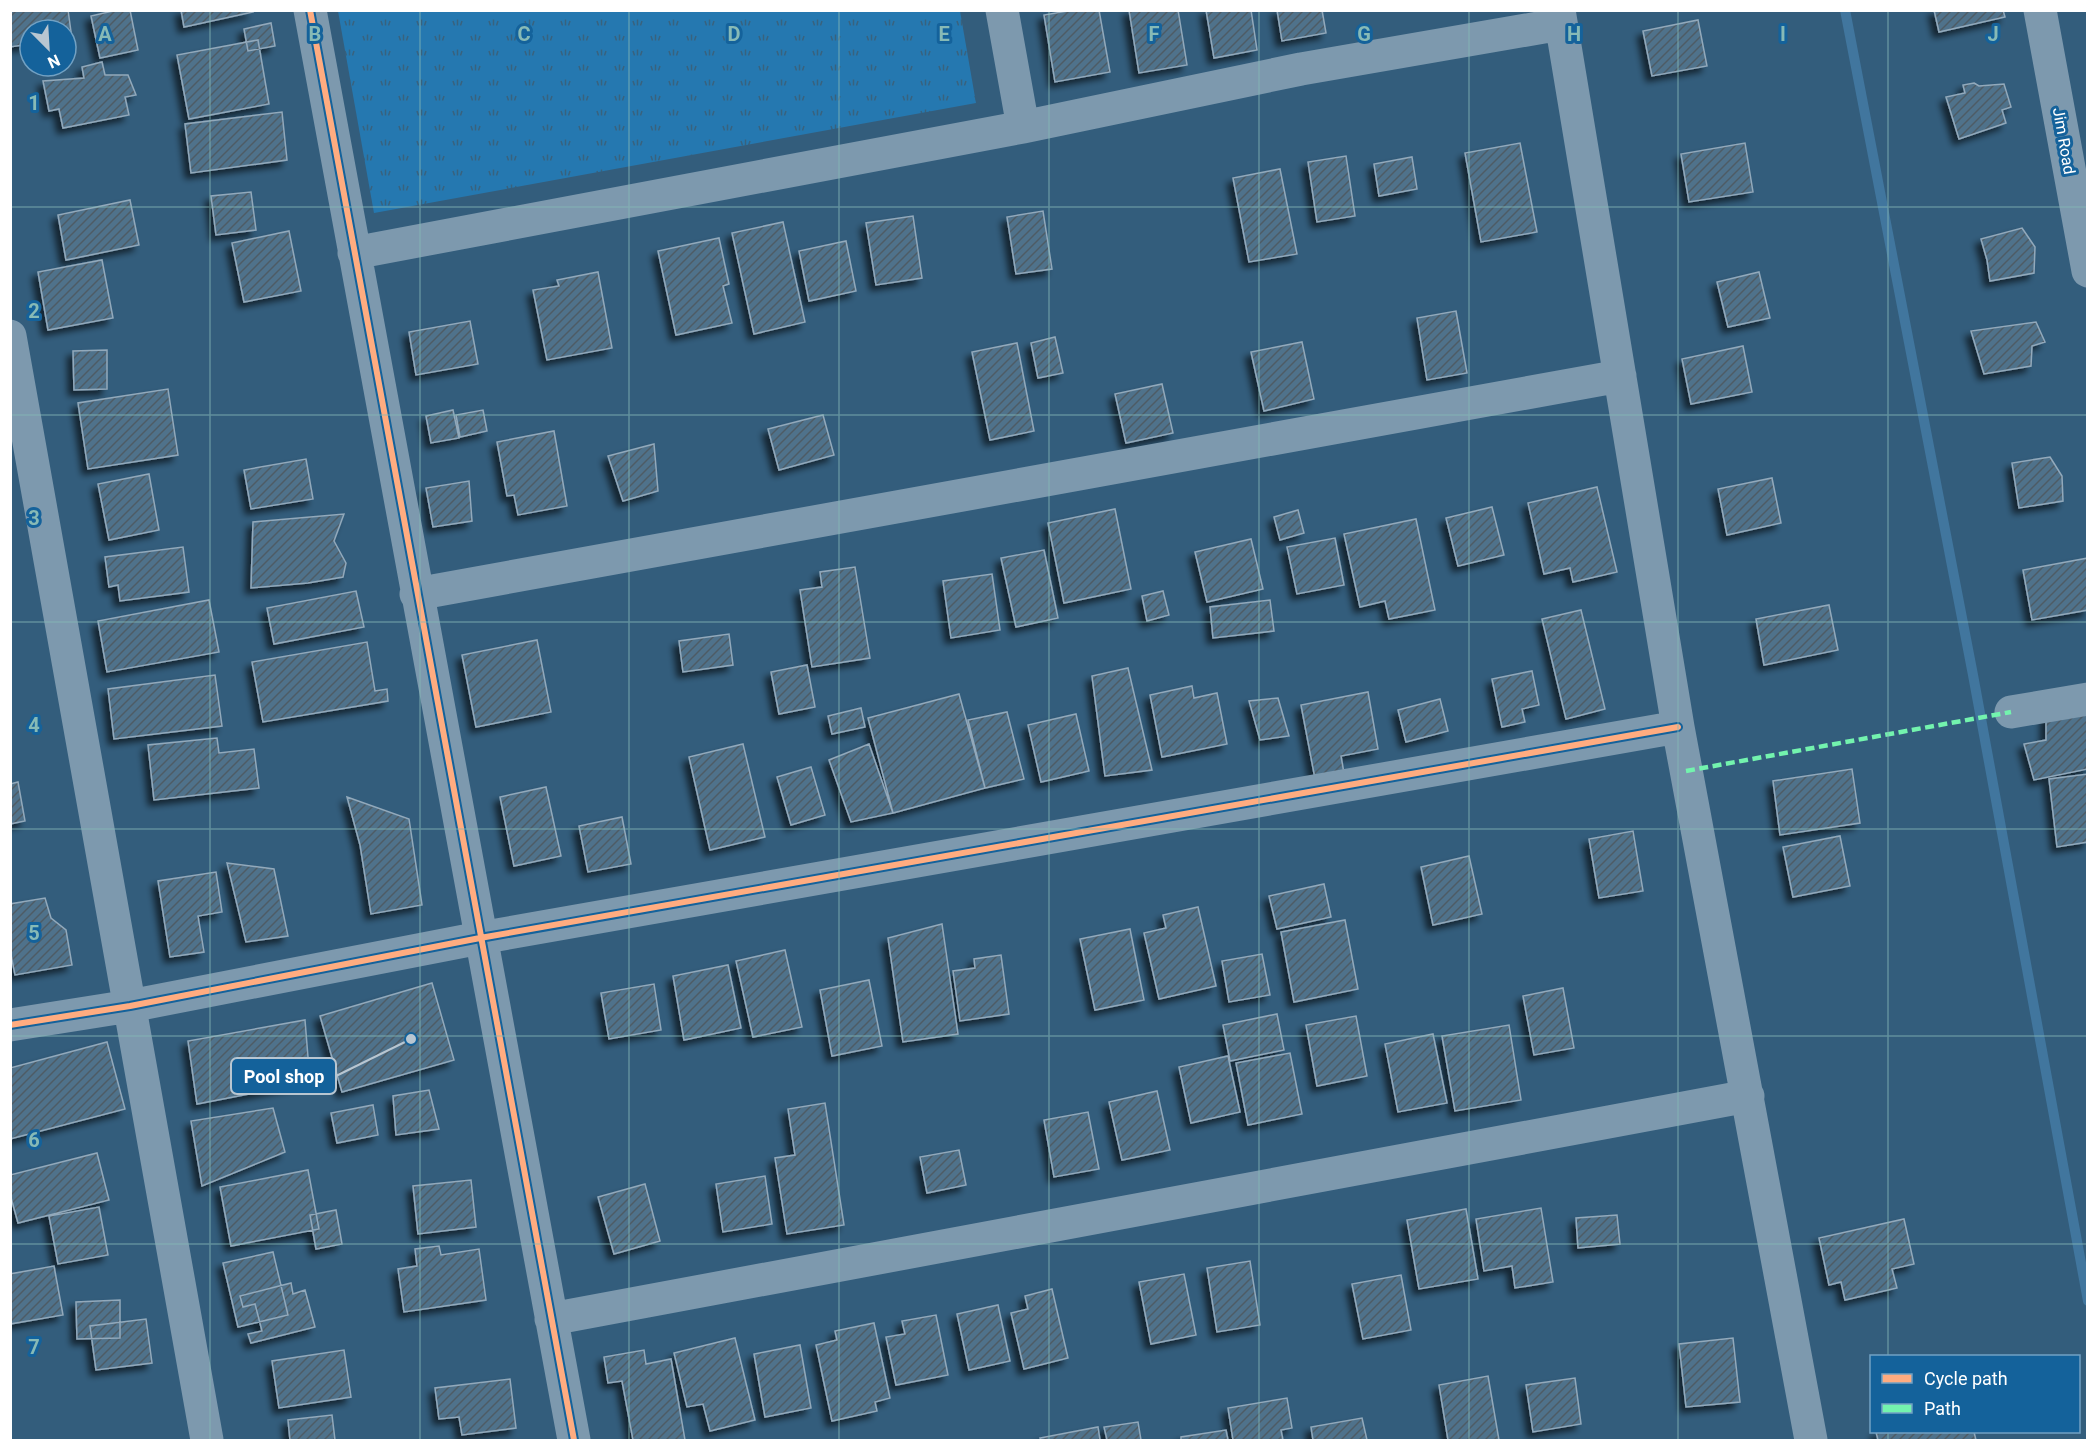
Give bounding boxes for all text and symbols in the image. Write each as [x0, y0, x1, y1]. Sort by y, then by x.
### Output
north arrow [18, 18, 78, 78]
text: A [98, 22, 112, 46]
text: B [309, 22, 321, 46]
text: C [517, 22, 531, 46]
text: D [728, 22, 741, 46]
text: E [938, 22, 950, 46]
text: F [1149, 22, 1160, 46]
text: G [1357, 22, 1371, 46]
text: H [1567, 22, 1581, 46]
text: I [1780, 22, 1786, 46]
text: J [1987, 22, 1999, 46]
text: N [45, 50, 63, 72]
text: 1 [28, 91, 40, 115]
street label: Jim Road [2049, 106, 2079, 176]
text: 2 [28, 299, 40, 323]
text: 3 [28, 506, 40, 530]
text: 4 [28, 713, 40, 737]
text: 5 [28, 921, 40, 945]
callout: Pool shop [231, 1058, 336, 1094]
text: Pool shop [244, 1066, 324, 1087]
text: 6 [28, 1128, 40, 1152]
text: 7 [28, 1335, 40, 1359]
legend [1870, 1355, 2080, 1433]
text: Cycle path [1924, 1368, 2008, 1389]
text: Path [1924, 1398, 1961, 1419]

